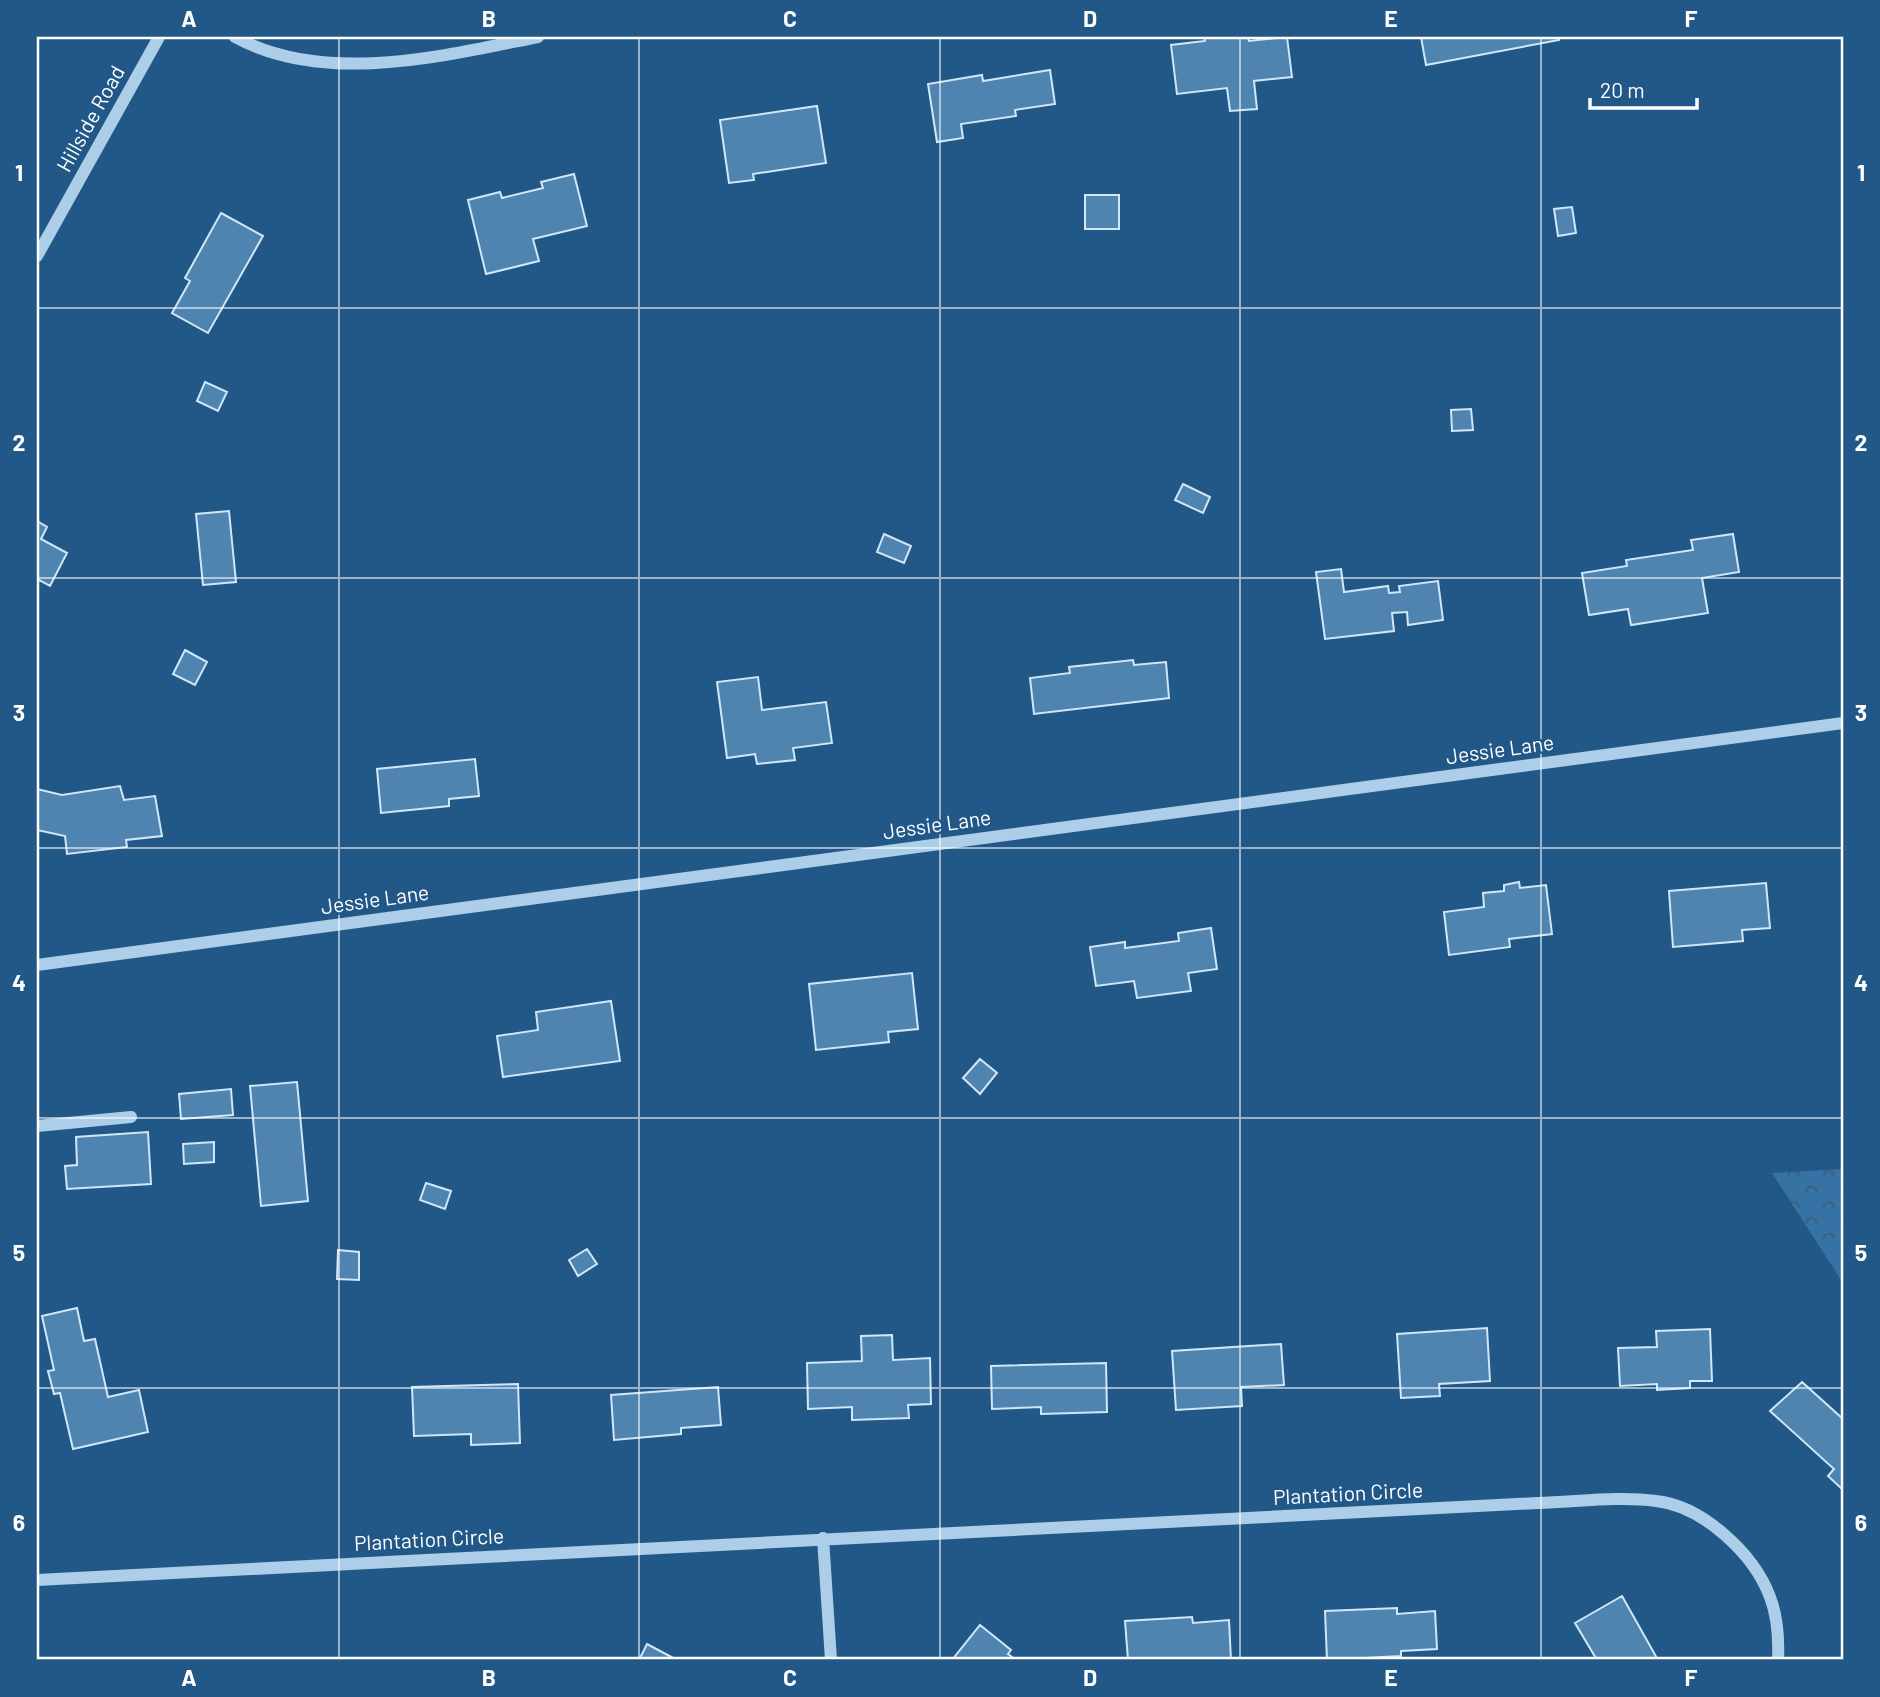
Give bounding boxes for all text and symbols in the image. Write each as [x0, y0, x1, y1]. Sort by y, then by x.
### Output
text: A [181, 4, 197, 32]
text: B [482, 4, 496, 32]
text: C [783, 4, 797, 32]
text: D [1083, 4, 1097, 32]
text: E [1384, 4, 1398, 32]
text: F [1685, 4, 1698, 32]
street label: Hillside Road [50, 61, 129, 176]
scale bar [1590, 66, 1696, 110]
text: 20 m [1600, 77, 1645, 102]
text: 1 [15, 158, 23, 186]
text: 1 [1857, 158, 1865, 186]
text: 2 [13, 428, 25, 456]
text: 2 [1855, 428, 1867, 456]
text: 3 [13, 698, 25, 726]
text: 3 [1855, 698, 1867, 726]
street label: Jessie Lane [1444, 729, 1555, 768]
street label: Jessie Lane [881, 804, 992, 843]
street label: Jessie Lane [319, 879, 430, 918]
text: 4 [12, 968, 26, 996]
text: 4 [1854, 968, 1868, 996]
text: 5 [13, 1238, 25, 1266]
text: 5 [1855, 1238, 1867, 1266]
street label: Plantation Circle [1272, 1476, 1424, 1509]
text: 6 [13, 1508, 25, 1536]
text: 6 [1855, 1508, 1867, 1536]
street label: Plantation Circle [353, 1522, 505, 1555]
text: A [181, 1663, 197, 1691]
text: B [482, 1663, 496, 1691]
text: C [783, 1663, 797, 1691]
text: D [1083, 1663, 1097, 1691]
text: E [1384, 1663, 1398, 1691]
text: F [1685, 1663, 1698, 1691]

